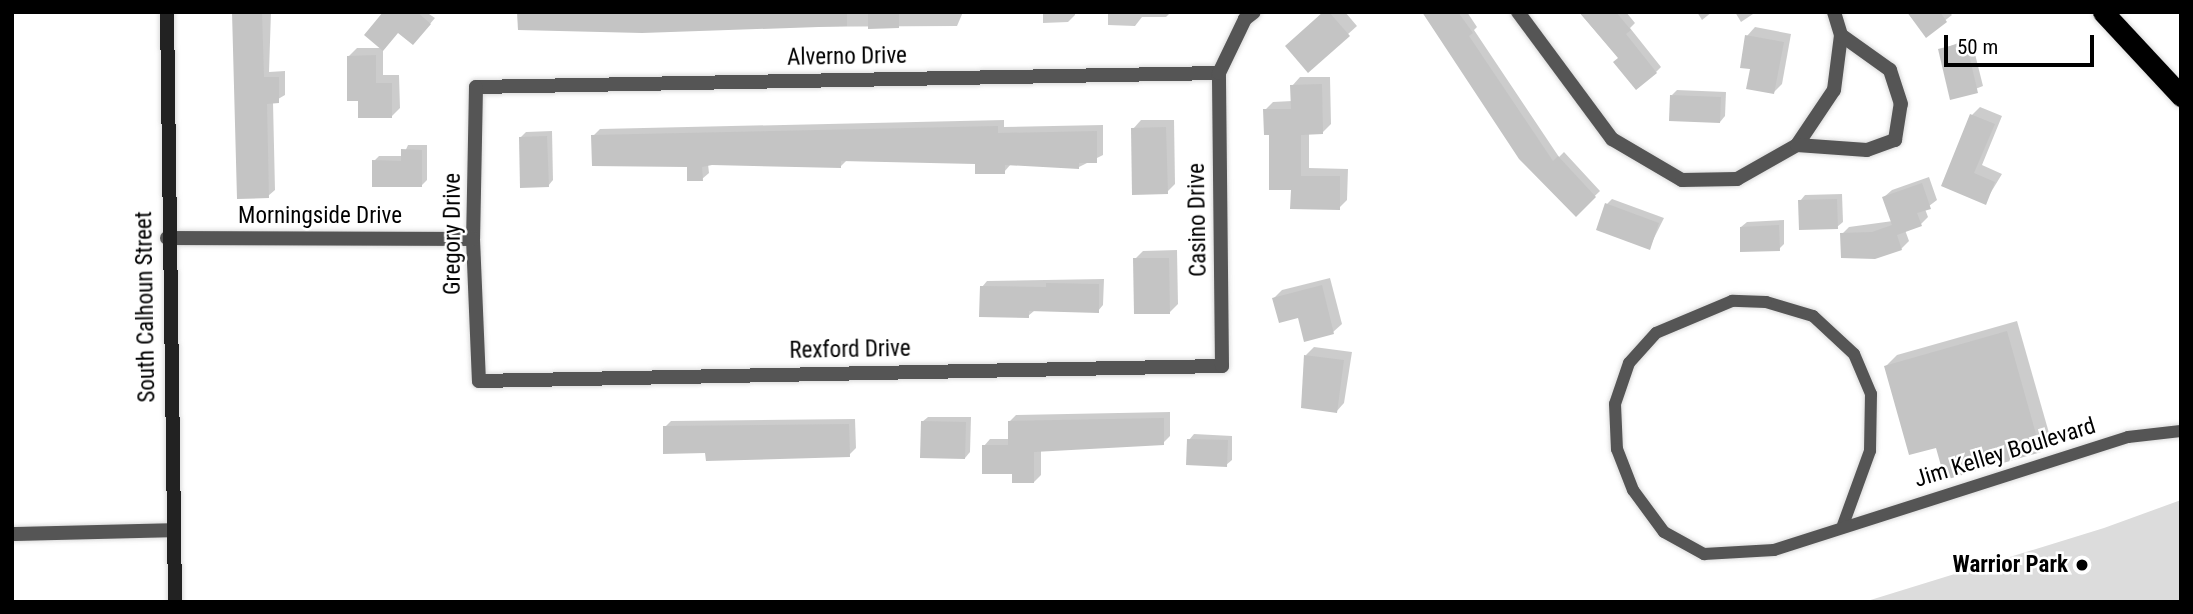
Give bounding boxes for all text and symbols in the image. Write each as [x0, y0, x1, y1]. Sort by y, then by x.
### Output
scale bar [1948, 21, 2098, 65]
text: 50 m [1957, 35, 1998, 59]
street label: Alverno Drive [787, 42, 907, 72]
street label: Casino Drive [1183, 163, 1213, 277]
street label: Gregory Drive [439, 173, 467, 295]
street label: Morningside Drive [238, 202, 402, 230]
street label: South Calhoun Street [131, 211, 161, 403]
street label: Rexford Drive [789, 335, 911, 365]
street label: Jim Kelley Boulevard [1911, 412, 2099, 494]
place label: Warrior Park [1953, 551, 2068, 579]
marker: Warrior Park [2074, 557, 2090, 573]

